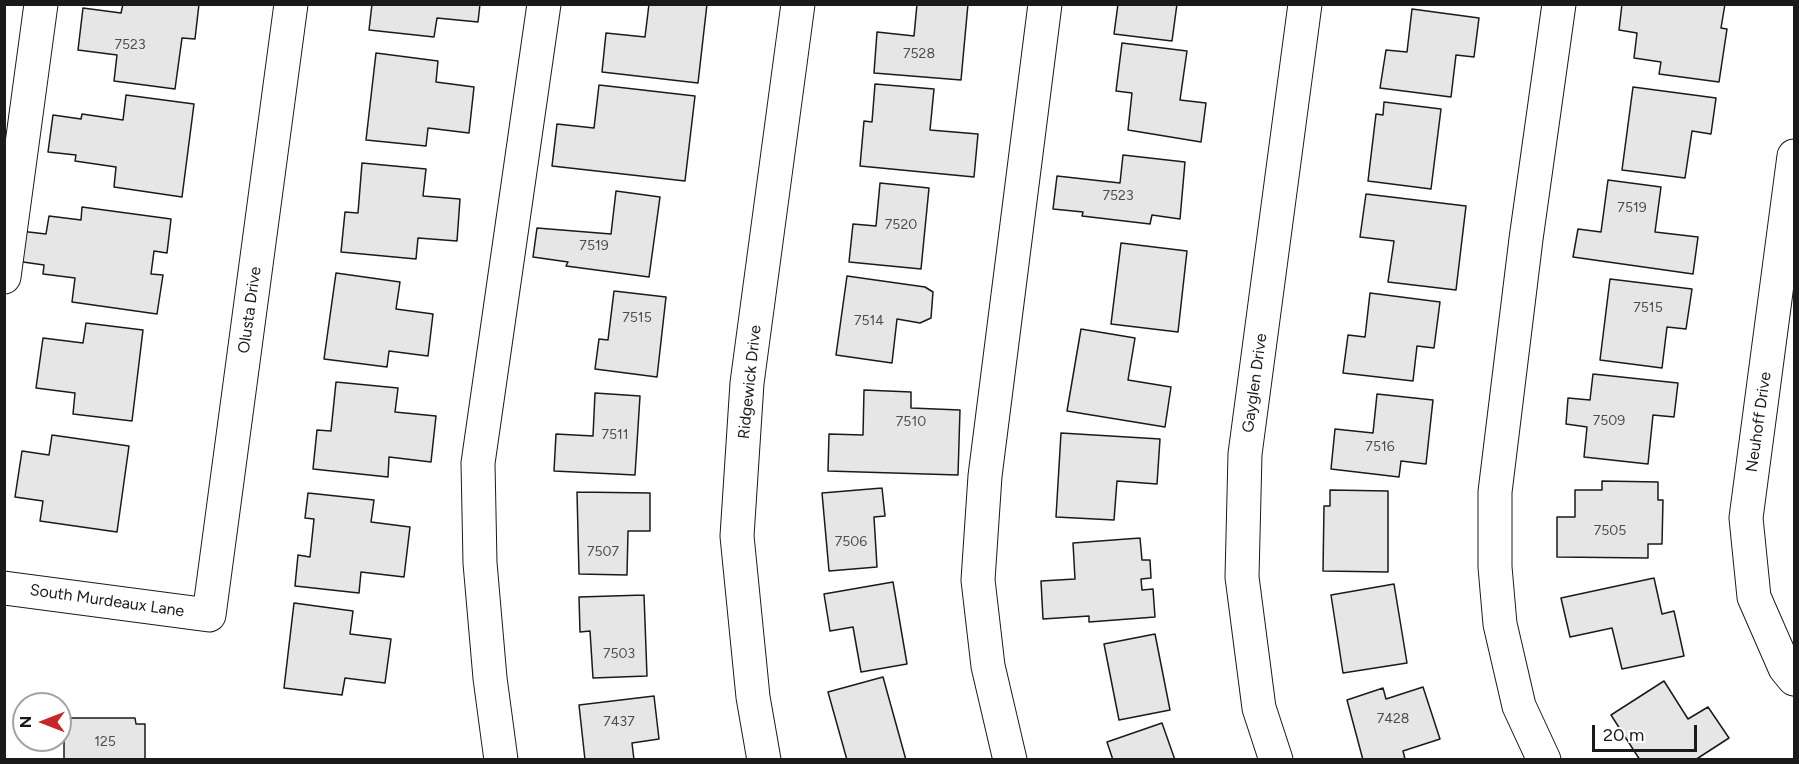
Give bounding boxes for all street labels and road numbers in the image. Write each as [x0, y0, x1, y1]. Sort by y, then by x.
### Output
street label: Olusta Drive [234, 265, 266, 355]
street label: Ridgewick Drive [734, 324, 766, 440]
street label: Gayglen Drive [1239, 332, 1271, 434]
street label: Neuhoff Drive [1742, 371, 1776, 473]
street label: South Murdeaux Lane [29, 581, 185, 621]

